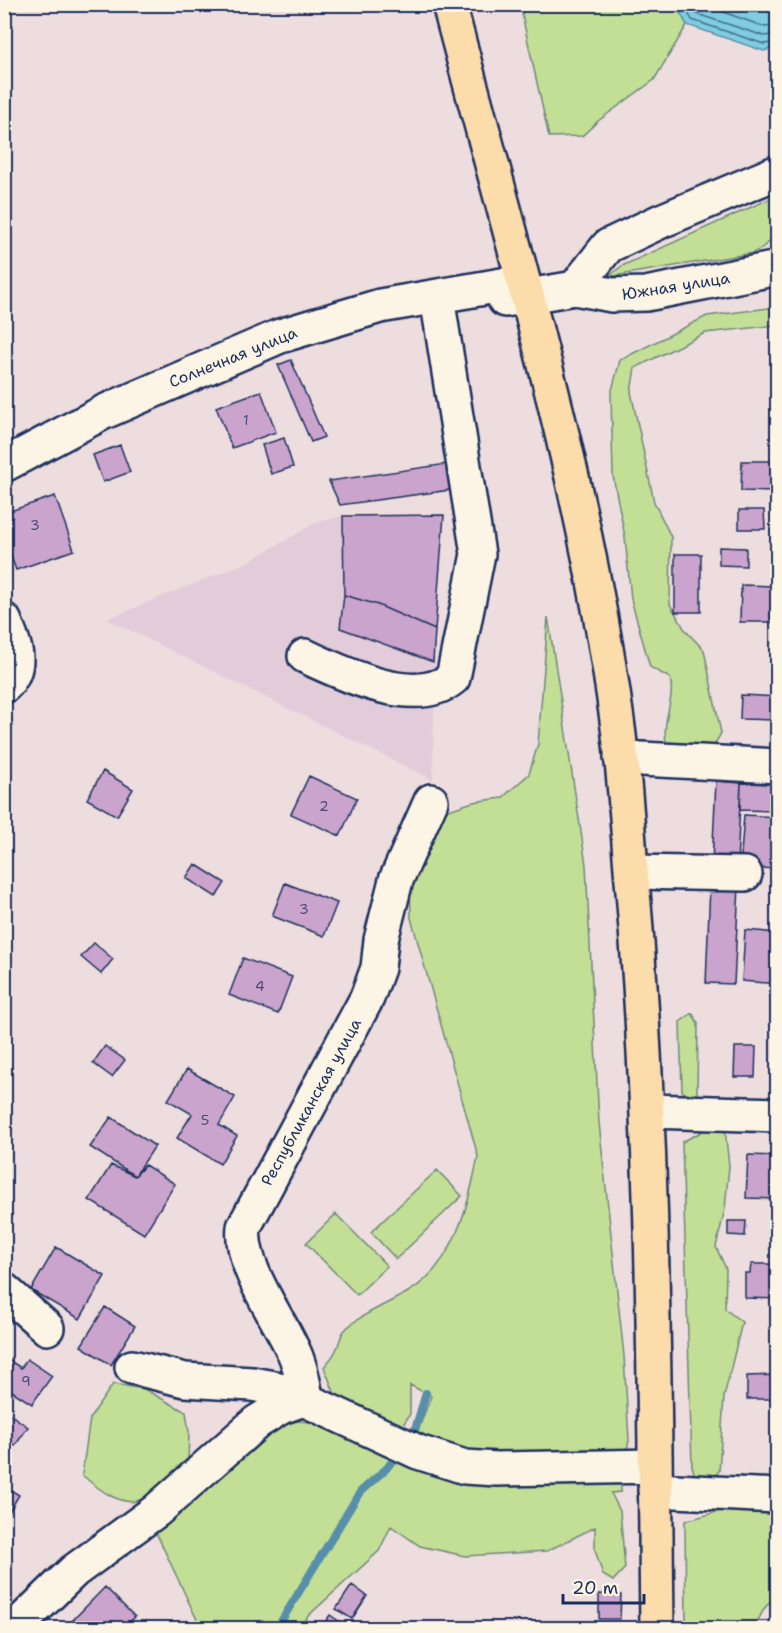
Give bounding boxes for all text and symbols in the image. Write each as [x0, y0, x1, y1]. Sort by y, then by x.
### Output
street label: Южная улица [621, 267, 732, 305]
street label: Солнечная улица [166, 322, 300, 392]
house number: 1 [243, 411, 249, 429]
house number: 3 [30, 516, 40, 534]
house number: 2 [319, 797, 329, 815]
house number: 3 [299, 900, 309, 918]
house number: 4 [255, 977, 265, 995]
street label: Республиканская улица [256, 1014, 366, 1190]
house number: 5 [201, 1111, 209, 1129]
house number: 9 [21, 1372, 31, 1390]
scale bar [563, 1567, 644, 1605]
text: 20 m [572, 1576, 618, 1600]

